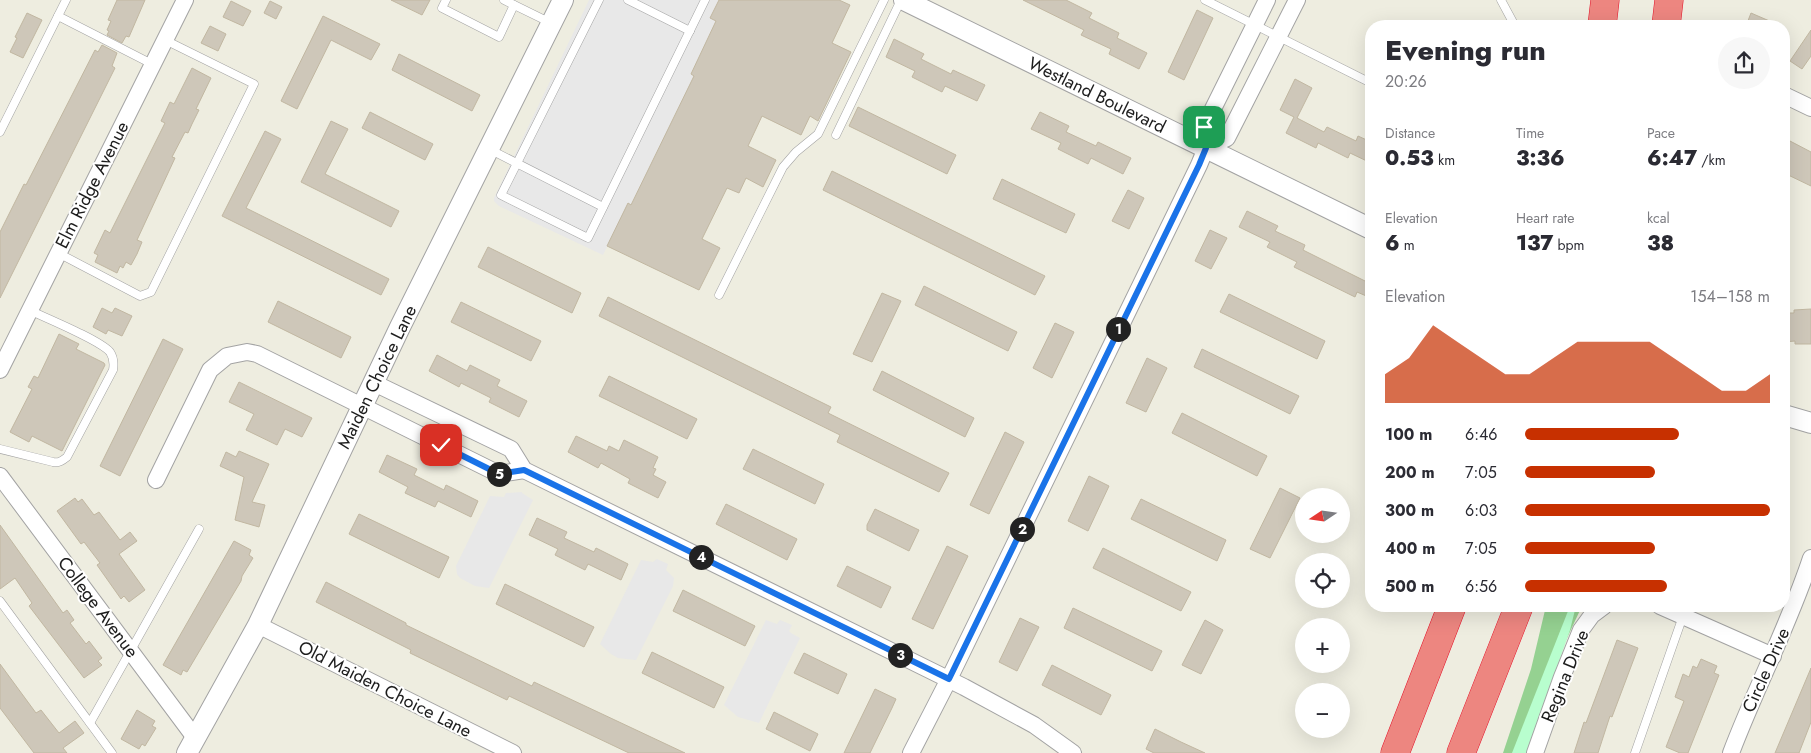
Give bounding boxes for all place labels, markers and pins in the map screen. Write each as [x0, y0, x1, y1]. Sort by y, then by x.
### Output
pin [1183, 106, 1225, 148]
pin: 1 [1106, 316, 1130, 342]
pin [420, 424, 462, 466]
pin: 5 [486, 462, 512, 486]
pin: 2 [1010, 516, 1034, 542]
pin: 4 [688, 544, 714, 570]
pin: 3 [888, 642, 912, 668]

